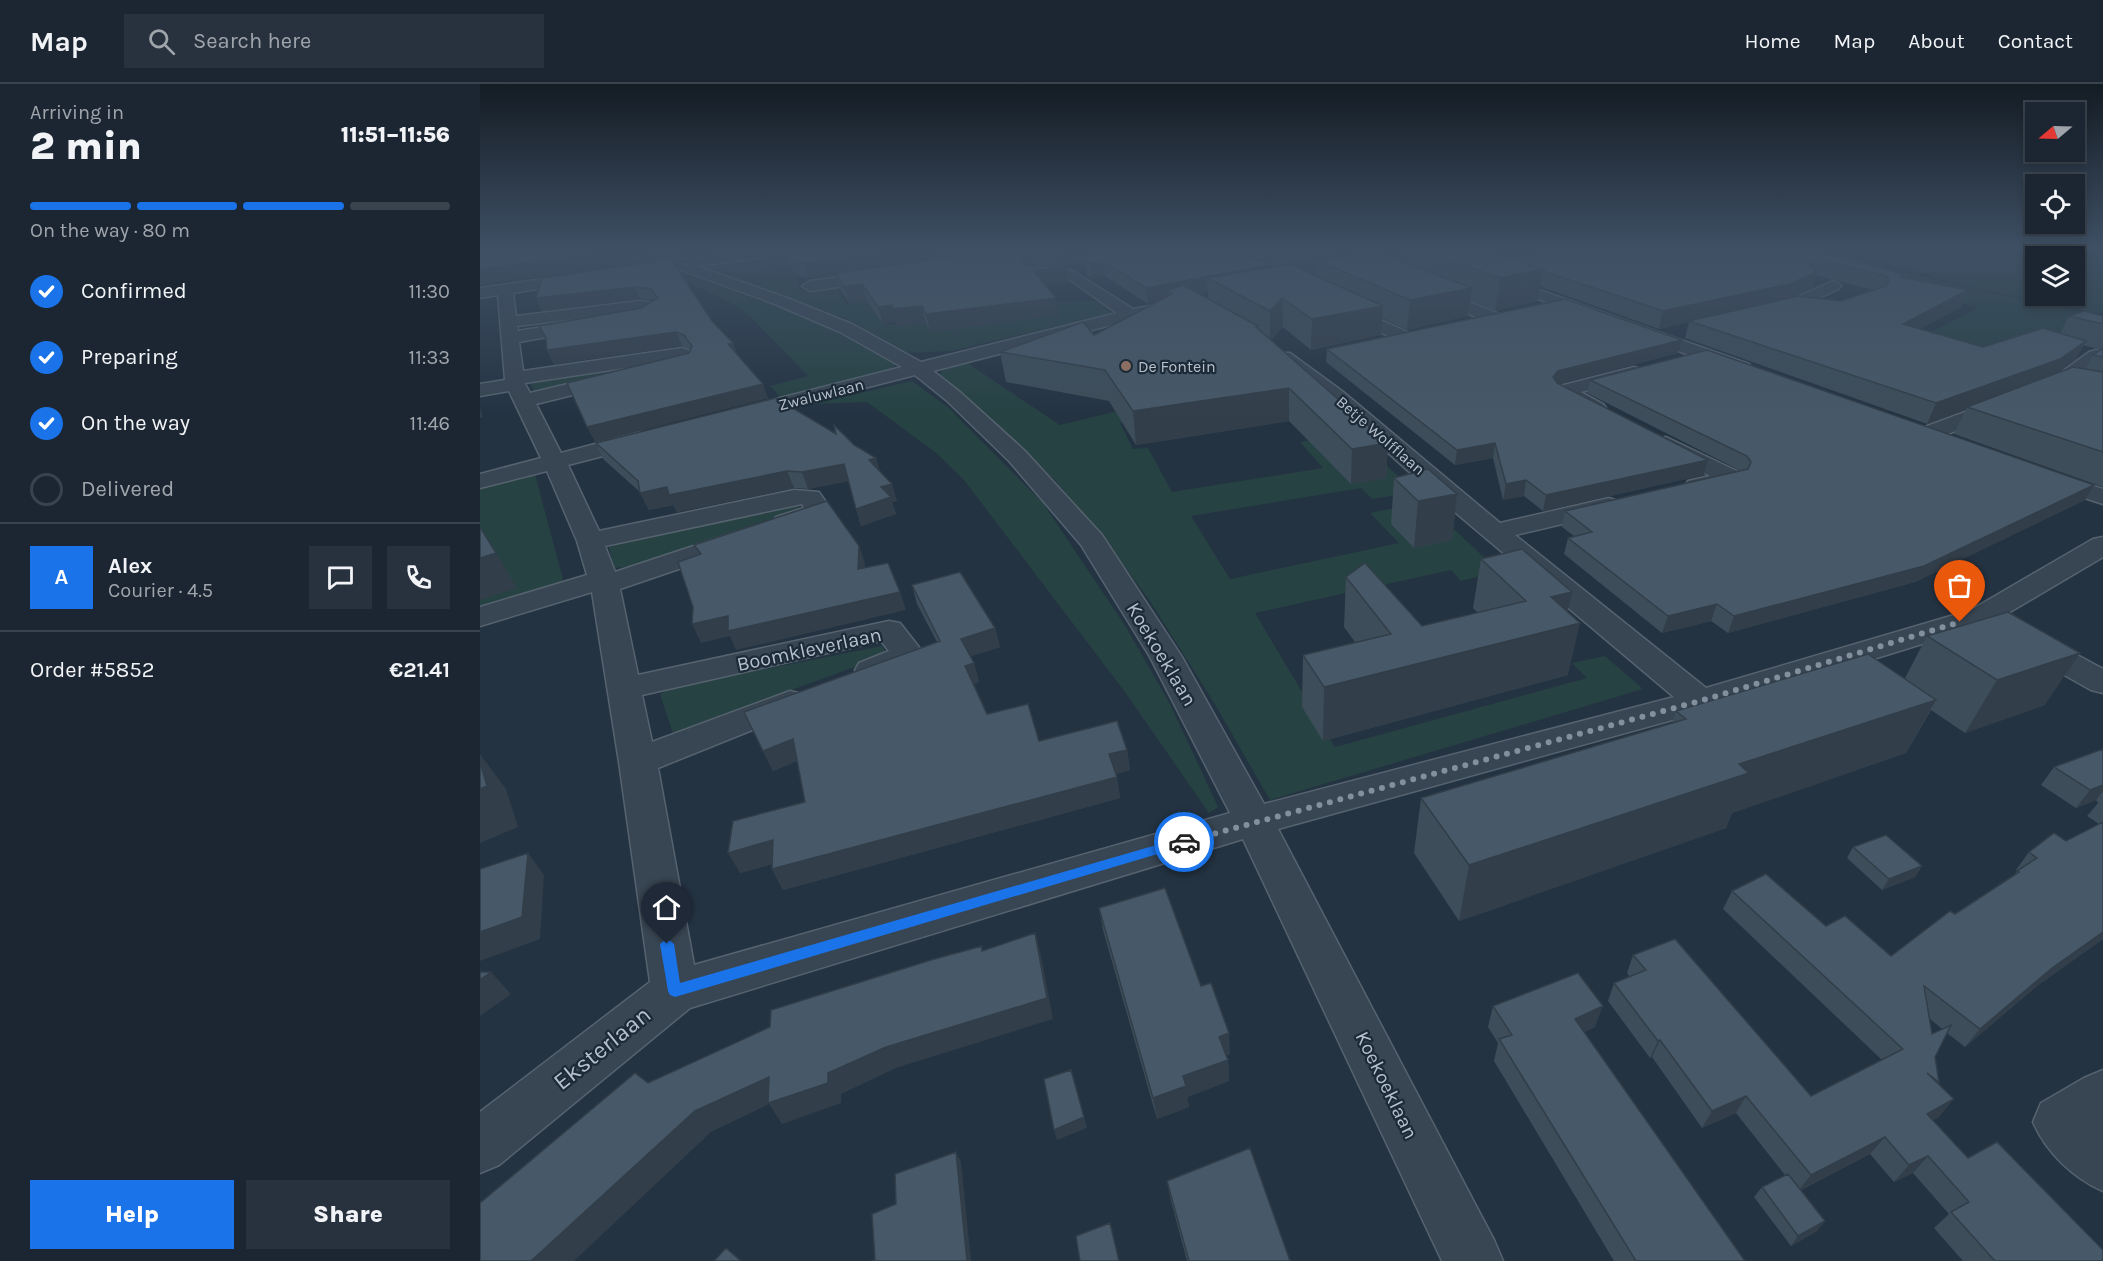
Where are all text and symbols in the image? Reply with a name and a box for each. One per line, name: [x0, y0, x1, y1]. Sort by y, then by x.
search box: [124, 14, 544, 68]
text: Map: [30, 25, 88, 58]
icon: search: [145, 25, 178, 58]
text: Search here: [193, 28, 311, 54]
text: Home: [1745, 29, 1801, 53]
text: Map: [1834, 29, 1875, 53]
text: About: [1908, 29, 1965, 53]
text: Contact: [1998, 29, 2073, 53]
text: Arriving in: [30, 101, 124, 124]
north arrow: [2025, 102, 2085, 162]
map controls: [2025, 102, 2085, 306]
text: 11:51–11:56: [341, 122, 450, 148]
text: 2 min: [30, 123, 142, 169]
button: locate: [2025, 174, 2085, 234]
text: On the way · 80 m: [30, 219, 190, 242]
button: layers: [2025, 246, 2085, 306]
icon: check: [30, 275, 63, 308]
text: Confirmed: [81, 278, 187, 304]
text: 11:30: [408, 280, 450, 303]
icon: check: [30, 341, 63, 374]
text: Preparing: [81, 344, 178, 370]
text: 11:33: [409, 346, 450, 369]
place label: De Fontein: [1138, 357, 1216, 376]
marker: De Fontein: [1119, 359, 1133, 373]
street label: Zwaluwlaan: [776, 375, 866, 414]
street label: Betje Wolfflaan: [1333, 392, 1429, 479]
icon: check: [30, 407, 63, 440]
text: On the way: [81, 410, 190, 436]
text: 11:46: [410, 412, 450, 435]
text: Delivered: [81, 476, 174, 502]
button: chat: [309, 546, 372, 609]
button: phone: [387, 546, 450, 609]
text: Alex: [108, 553, 152, 579]
pin: [1934, 560, 1985, 622]
text: A: [55, 564, 68, 590]
icon: bag: [1943, 569, 1976, 602]
text: Courier · 4.5: [108, 579, 213, 602]
street label: Koekoeklaan: [1122, 598, 1202, 710]
street label: Boomkleverlaan: [735, 623, 884, 676]
text: Order #5852: [30, 657, 155, 683]
text: €21.41: [389, 657, 450, 683]
courier: [1154, 812, 1214, 872]
icon: car: [1168, 826, 1201, 859]
pin: [641, 882, 692, 944]
icon: home: [650, 891, 683, 924]
street label: Eksterlaan: [548, 1000, 656, 1096]
street label: Koekoeklaan: [1351, 1028, 1422, 1143]
button: Help: [30, 1180, 234, 1249]
button: Share: [246, 1180, 450, 1249]

